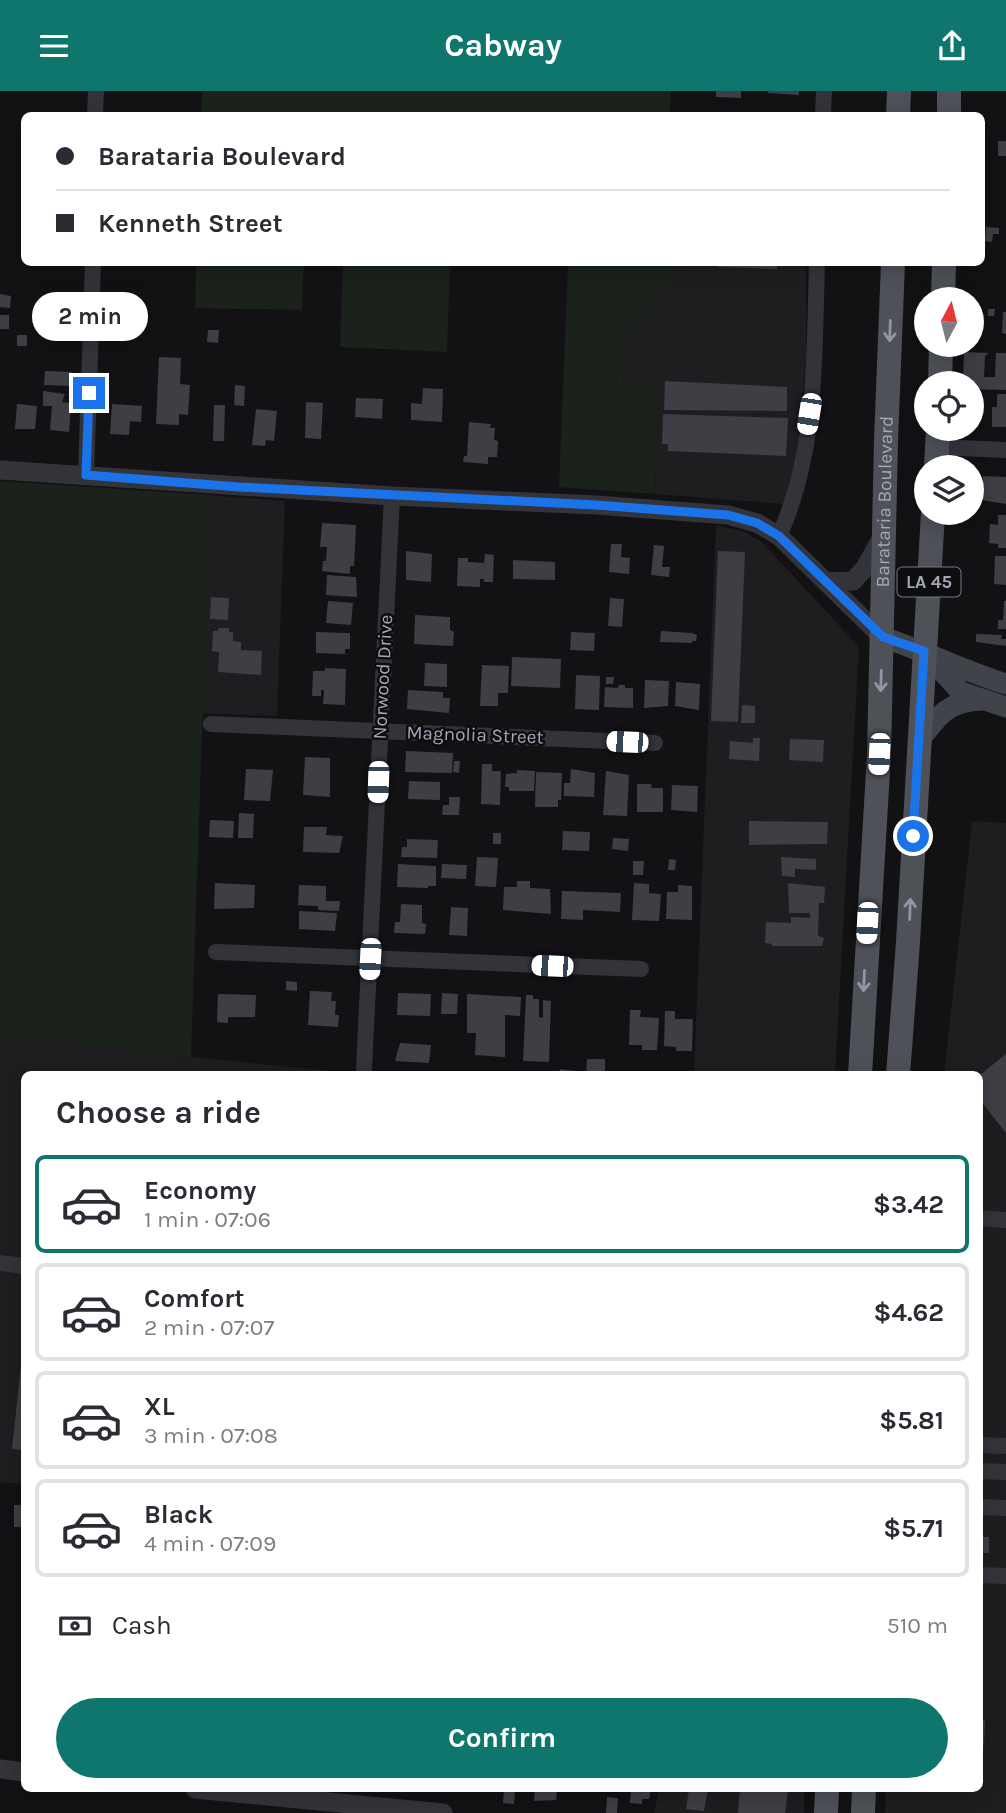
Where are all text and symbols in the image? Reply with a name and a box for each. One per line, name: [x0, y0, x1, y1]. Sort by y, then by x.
icon: menu: [35, 27, 73, 65]
text: Cabway: [444, 27, 562, 64]
icon: share: [933, 27, 971, 65]
text: Barataria Boulevard: [98, 141, 346, 172]
text: Kenneth Street: [98, 208, 283, 239]
north arrow: [914, 287, 984, 357]
map controls: [914, 287, 984, 525]
callout: 2 min: [31, 292, 147, 341]
text: 2 min: [58, 303, 122, 330]
one-way arrow: [884, 319, 897, 342]
button: locate: [914, 371, 984, 441]
route end: [73, 377, 105, 409]
car: [796, 392, 823, 436]
street label: Barataria Boulevard: [872, 415, 898, 588]
button: layers: [914, 455, 984, 525]
road number: LA 45: [898, 567, 960, 596]
street label: Norwood Drive: [369, 614, 397, 740]
one-way arrow: [875, 669, 888, 692]
street label: Magnolia Street: [406, 722, 544, 748]
car: [606, 731, 649, 753]
car: [868, 732, 891, 776]
car: [367, 761, 390, 803]
route start: [897, 820, 929, 852]
one-way arrow: [903, 897, 916, 920]
car: [856, 901, 879, 945]
car: [359, 937, 382, 981]
car: [531, 955, 574, 977]
one-way arrow: [858, 969, 871, 992]
text: Choose a ride: [56, 1094, 261, 1131]
icon: car: [60, 1173, 123, 1236]
text: Economy: [144, 1175, 256, 1206]
text: $3.42: [873, 1189, 944, 1220]
text: 1 min · 07:06: [144, 1206, 271, 1233]
icon: car: [60, 1281, 123, 1344]
text: Comfort: [144, 1283, 245, 1314]
text: $4.62: [874, 1297, 944, 1328]
text: 2 min · 07:07: [144, 1314, 274, 1341]
icon: car: [60, 1389, 123, 1452]
text: XL: [144, 1391, 175, 1422]
text: $5.81: [879, 1405, 944, 1436]
text: 3 min · 07:08: [144, 1422, 278, 1449]
icon: car: [60, 1497, 123, 1560]
text: Black: [144, 1499, 213, 1530]
text: $5.71: [883, 1513, 944, 1544]
text: 4 min · 07:09: [144, 1530, 276, 1557]
icon: cash: [56, 1607, 94, 1645]
text: Cash: [112, 1610, 172, 1641]
text: 510 m: [887, 1612, 948, 1639]
button: Confirm: [56, 1698, 948, 1778]

